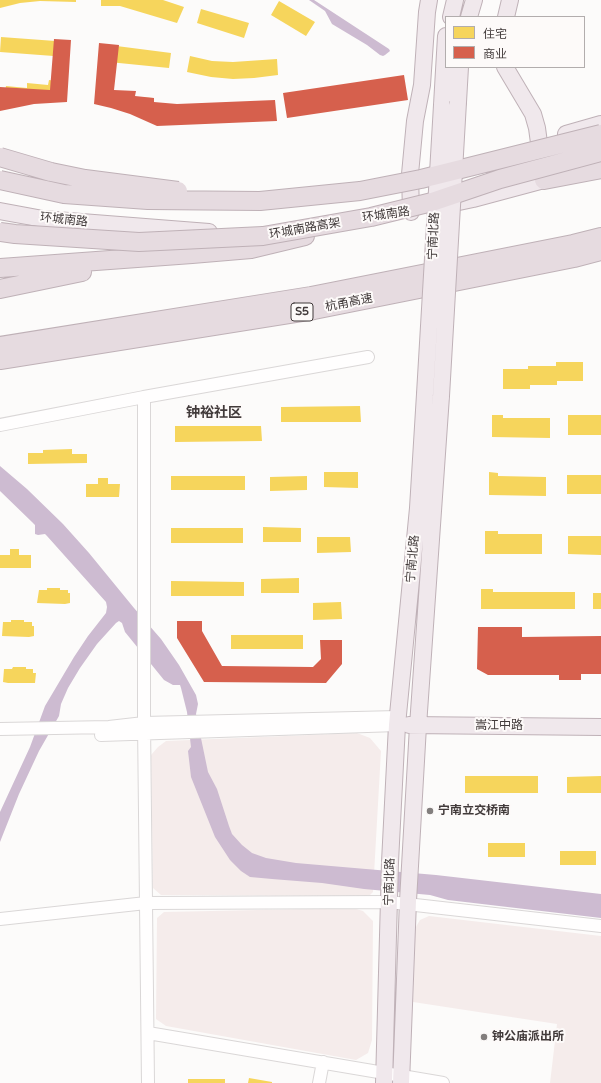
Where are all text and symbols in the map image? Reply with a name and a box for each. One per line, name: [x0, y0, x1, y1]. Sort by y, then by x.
legend: [445, 16, 585, 68]
text: 住宅: [483, 27, 507, 41]
text: 商业: [483, 47, 507, 61]
street label: 环城南路: [361, 205, 411, 225]
street label: 环城南路: [39, 210, 89, 230]
street label: 宁南北路: [426, 212, 442, 260]
street label: 环城南路高架: [268, 216, 342, 242]
street label: 杭甬高速: [324, 291, 374, 315]
road number: S5: [291, 303, 313, 321]
district label: 钟裕社区: [186, 405, 242, 421]
street label: 宁南北路: [404, 534, 422, 584]
street label: 嵩江中路: [475, 719, 523, 733]
place label: 宁南立交桥南: [438, 804, 510, 818]
marker: 宁南立交桥南: [425, 806, 435, 816]
street label: 宁南北路: [382, 858, 398, 906]
place label: 钟公庙派出所: [492, 1030, 564, 1044]
marker: 钟公庙派出所: [479, 1032, 489, 1042]

